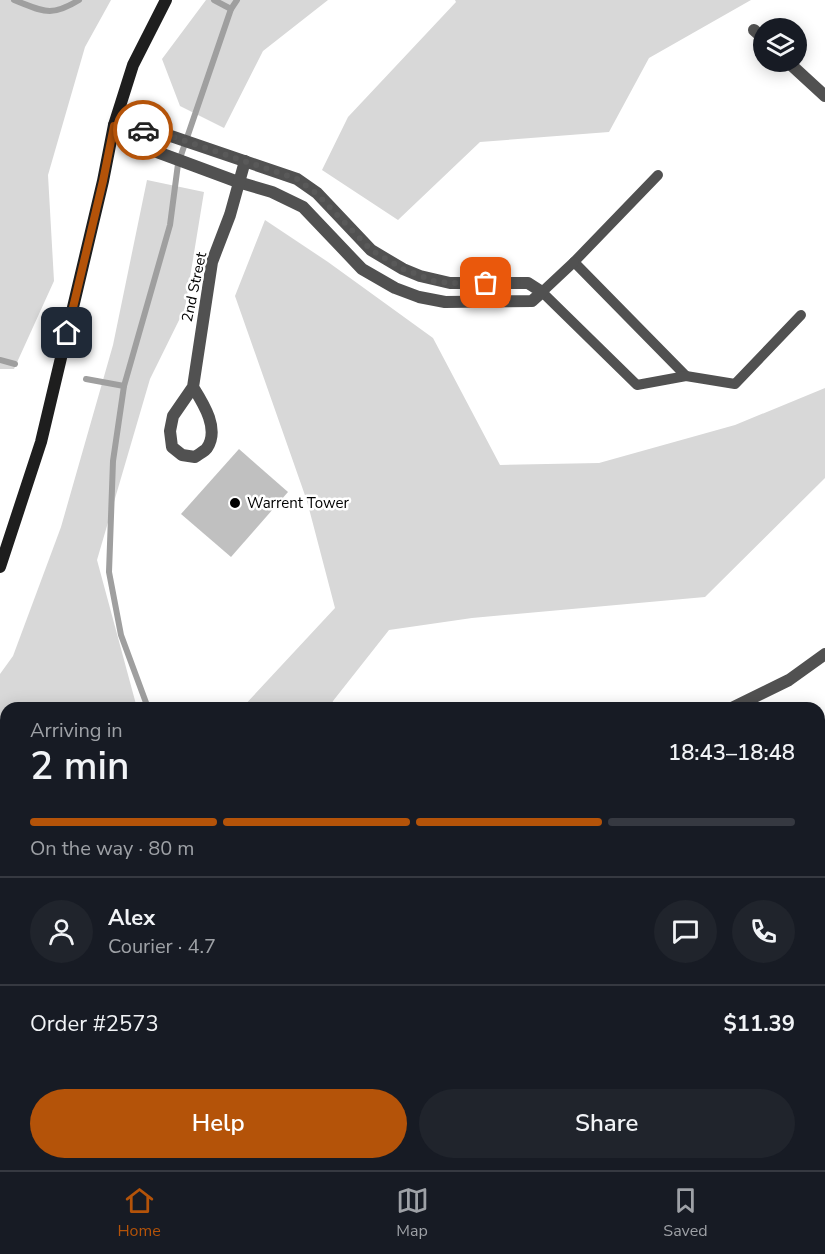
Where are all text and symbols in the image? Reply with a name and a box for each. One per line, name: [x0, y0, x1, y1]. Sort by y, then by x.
map controls: [753, 18, 807, 72]
button: layers: [753, 18, 807, 72]
courier: [113, 100, 173, 160]
icon: car: [127, 114, 160, 147]
street label: 2nd Street: [177, 249, 211, 324]
pin: [460, 257, 511, 308]
icon: bag: [469, 266, 502, 299]
pin: [41, 307, 92, 358]
icon: home: [50, 316, 83, 349]
place label: Warrent Tower: [247, 493, 349, 513]
marker: Warrent Tower: [228, 496, 242, 510]
text: Arriving in: [30, 717, 123, 744]
text: 18:43–18:48: [668, 738, 795, 768]
text: 2 min: [30, 740, 129, 793]
text: On the way · 80 m: [30, 835, 194, 862]
button: person: [30, 900, 93, 963]
button: chat: [654, 900, 717, 963]
button: phone: [732, 900, 795, 963]
text: Alex: [108, 903, 155, 933]
text: Courier · 4.7: [108, 933, 216, 960]
text: Order #2573: [30, 1009, 159, 1039]
text: $11.39: [724, 1009, 795, 1039]
button: Help: [30, 1089, 407, 1158]
button: Share: [419, 1089, 795, 1158]
tab: Home: [117, 1184, 161, 1242]
tab: Map: [396, 1184, 429, 1242]
tab: Saved: [663, 1184, 708, 1242]

